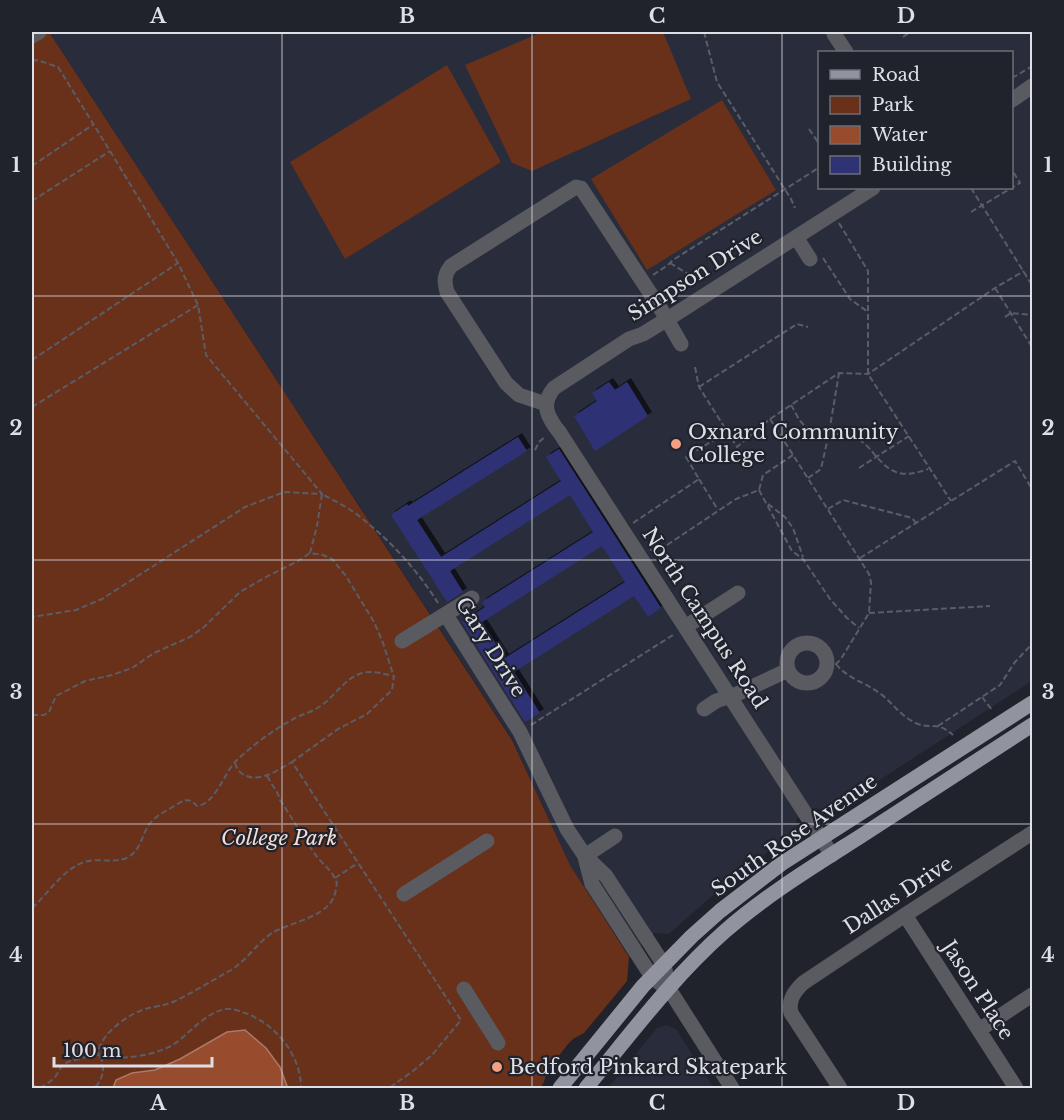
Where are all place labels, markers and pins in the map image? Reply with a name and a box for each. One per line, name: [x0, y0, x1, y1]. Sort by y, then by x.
place label: Oxnard Community College: [688, 420, 899, 467]
marker: Oxnard Community College: [669, 437, 683, 451]
place label: Bedford Pinkard Skatepark: [509, 1055, 788, 1079]
marker: Bedford Pinkard Skatepark: [490, 1060, 504, 1074]

